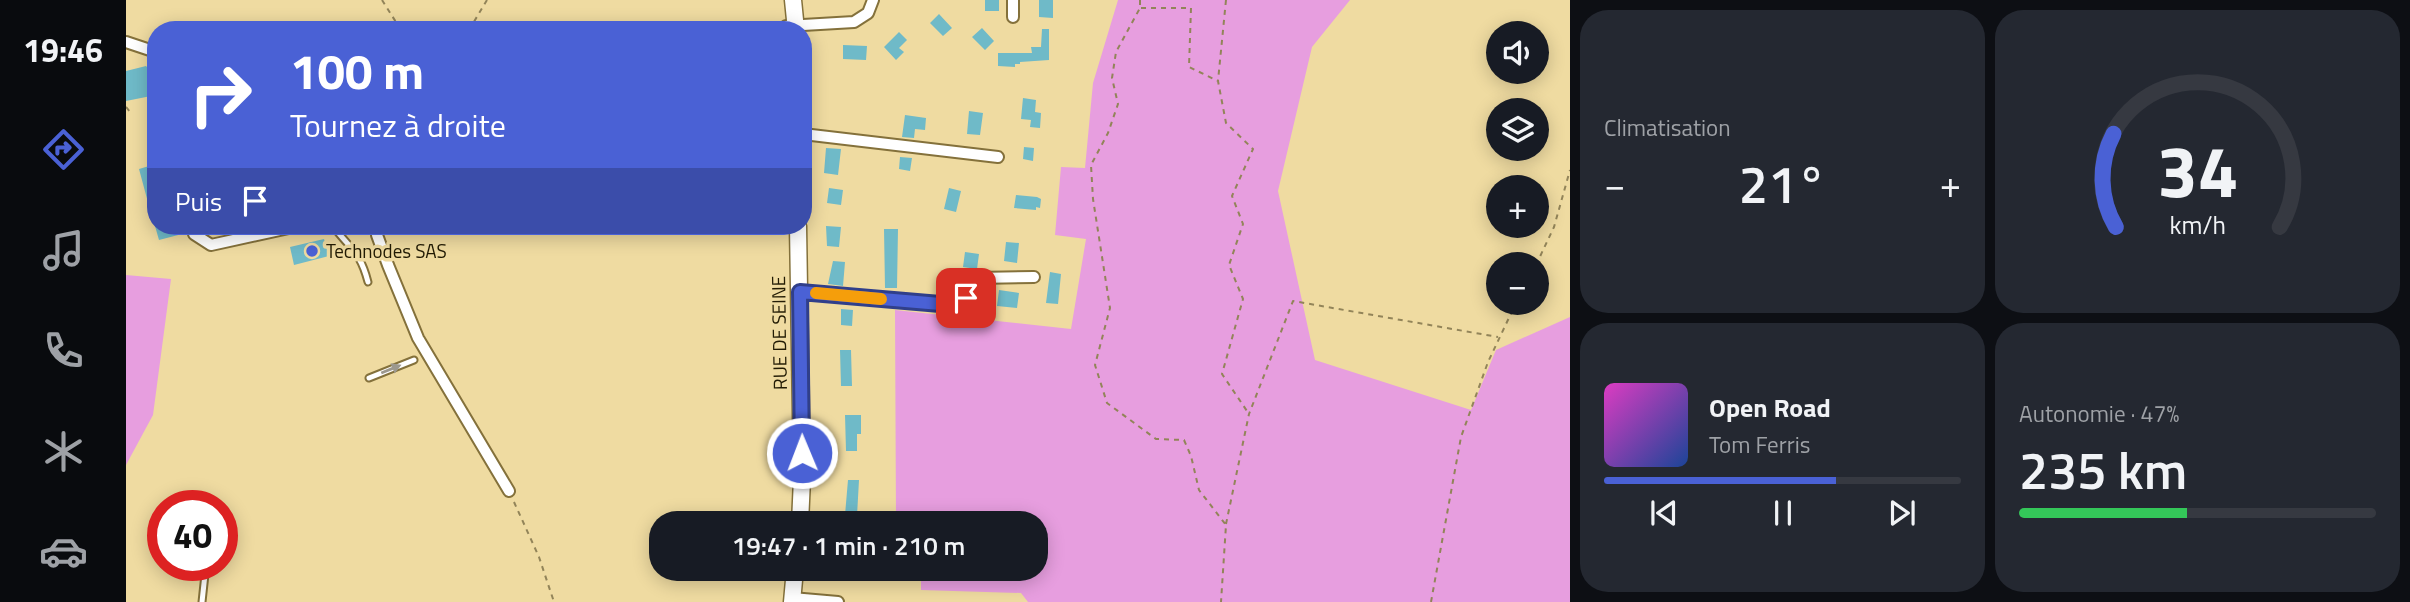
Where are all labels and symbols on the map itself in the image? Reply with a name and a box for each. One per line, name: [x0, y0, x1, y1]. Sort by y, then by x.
place label: Technodes SAS: [326, 236, 447, 265]
marker: Technodes SAS: [304, 243, 320, 259]
pin: [936, 268, 996, 328]
street label: RUE DE SEINE: [763, 276, 794, 390]
one-way arrow: [381, 364, 402, 375]
position arrow: [765, 416, 839, 490]
speed limit sign: 40: [147, 490, 238, 581]

